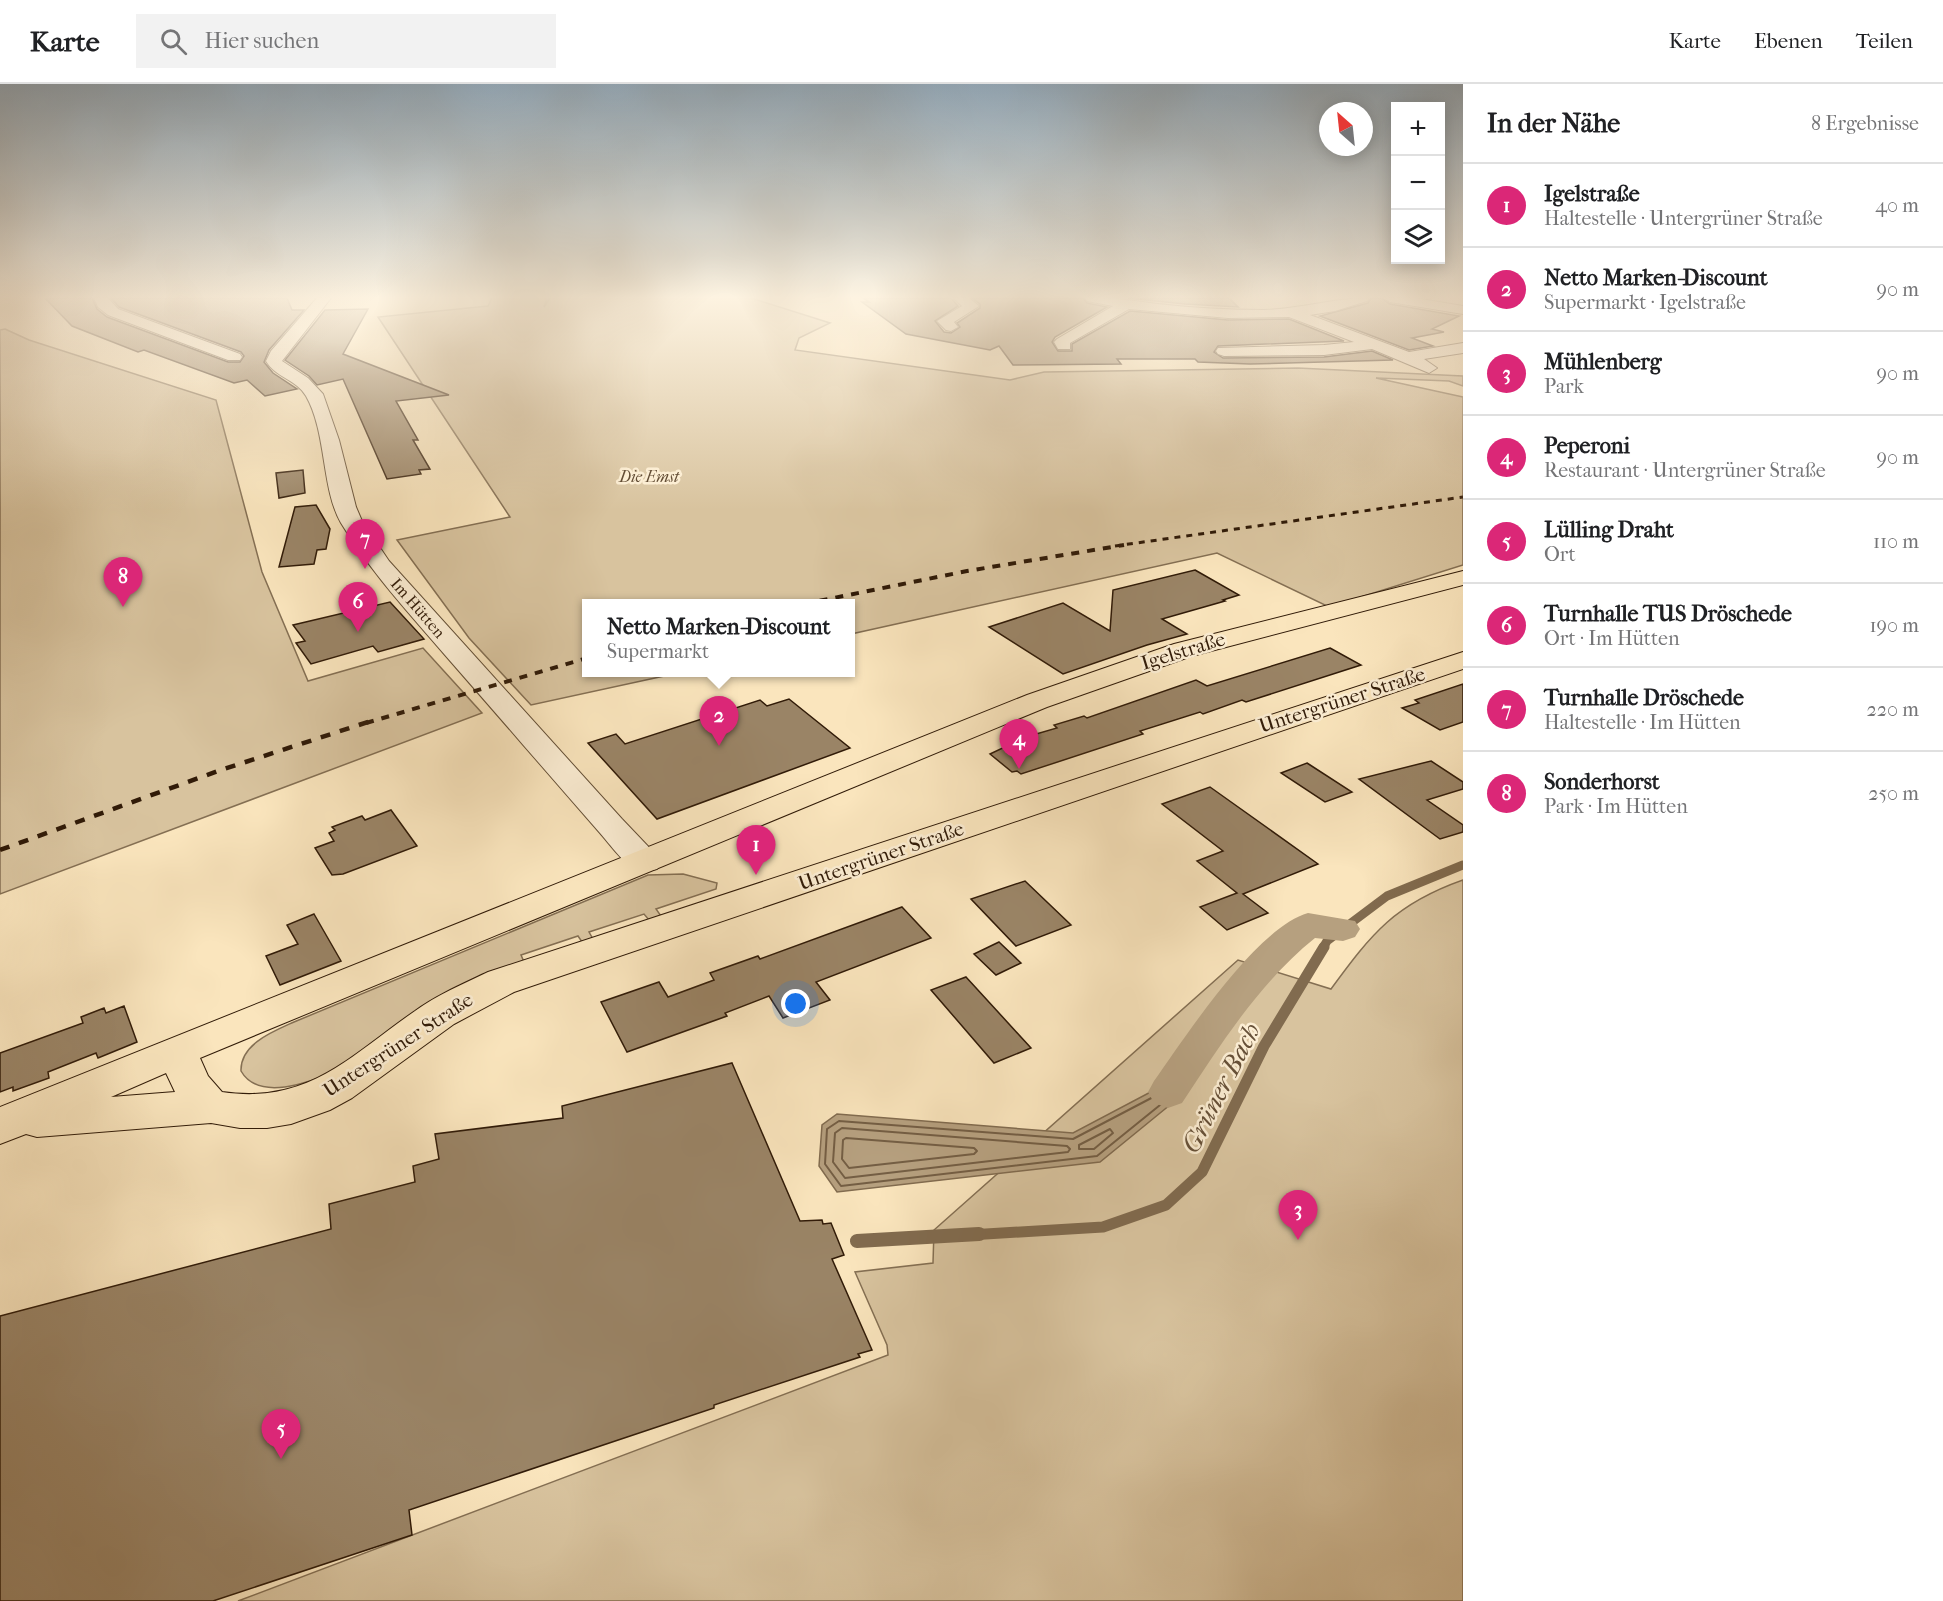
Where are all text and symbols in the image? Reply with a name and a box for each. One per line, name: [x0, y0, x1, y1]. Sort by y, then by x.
search box: [136, 14, 556, 68]
text: Karte: [30, 25, 100, 58]
icon: search: [157, 25, 190, 58]
text: Hier suchen: [205, 28, 319, 54]
text: Karte: [1669, 29, 1721, 53]
text: Ebenen: [1754, 29, 1823, 53]
text: Teilen: [1856, 29, 1913, 53]
north arrow: [1319, 102, 1373, 156]
map controls: [1391, 102, 1445, 264]
button: +: [1391, 102, 1445, 156]
text: In der Nähe: [1487, 108, 1620, 139]
text: 8 Ergebnisse: [1811, 112, 1919, 135]
button: −: [1391, 156, 1445, 210]
text: Igelstraße: [1544, 181, 1640, 207]
text: 1: [1503, 194, 1510, 217]
text: 40 m: [1875, 194, 1919, 217]
text: Haltestelle · Untergrüner Straße: [1544, 207, 1823, 230]
button: layers: [1391, 210, 1445, 264]
text: Netto Marken-Discount: [1544, 265, 1768, 291]
text: 2: [1501, 278, 1512, 301]
text: 90 m: [1877, 278, 1919, 301]
text: Supermarkt · Igelstraße: [1544, 291, 1746, 314]
text: Mühlenberg: [1544, 349, 1662, 375]
text: 3: [1502, 362, 1511, 385]
text: 90 m: [1877, 362, 1919, 385]
text: Park: [1544, 375, 1584, 398]
text: Peperoni: [1544, 433, 1630, 459]
text: 4: [1501, 446, 1512, 469]
text: 90 m: [1877, 446, 1919, 469]
text: Restaurant · Untergrüner Straße: [1544, 459, 1826, 482]
park label: Die Emst: [618, 467, 680, 486]
text: Lülling Draht: [1544, 517, 1674, 543]
pin: 7: [346, 520, 385, 569]
text: 5: [1502, 530, 1511, 553]
text: 110 m: [1873, 530, 1919, 553]
text: Ort: [1544, 543, 1576, 566]
pin: 8: [104, 558, 142, 607]
street label: Im Hütten: [387, 574, 450, 642]
pin: 6: [338, 582, 378, 632]
popup: [582, 599, 855, 677]
text: Turnhalle TUS Dröschede: [1544, 601, 1792, 627]
text: Netto Marken-Discount: [607, 614, 830, 640]
text: 6: [1501, 614, 1512, 637]
text: 190 m: [1869, 614, 1919, 637]
street label: Igelstraße: [1138, 627, 1228, 675]
text: Ort · Im Hütten: [1544, 627, 1680, 650]
text: Supermarkt: [607, 640, 709, 663]
street label: Untergrüner Straße: [1256, 662, 1428, 738]
text: Turnhalle Dröschede: [1544, 685, 1744, 711]
pin: 2: [700, 696, 738, 746]
text: 7: [1502, 698, 1511, 721]
text: 220 m: [1866, 698, 1919, 721]
text: Haltestelle · Im Hütten: [1544, 711, 1741, 734]
pin: 4: [1000, 720, 1038, 769]
text: Sonderhorst: [1544, 769, 1660, 795]
text: 8: [1501, 782, 1512, 805]
text: 250 m: [1868, 782, 1919, 805]
text: Park · Im Hütten: [1544, 795, 1688, 818]
street label: Untergrüner Straße: [795, 817, 967, 895]
pin: 1: [736, 826, 776, 875]
street label: Untergrüner Straße: [319, 988, 477, 1102]
your location: [781, 989, 810, 1018]
water label: Grüner Bach: [1175, 1018, 1267, 1158]
pin: 3: [1278, 1190, 1318, 1240]
pin: 5: [262, 1410, 300, 1459]

